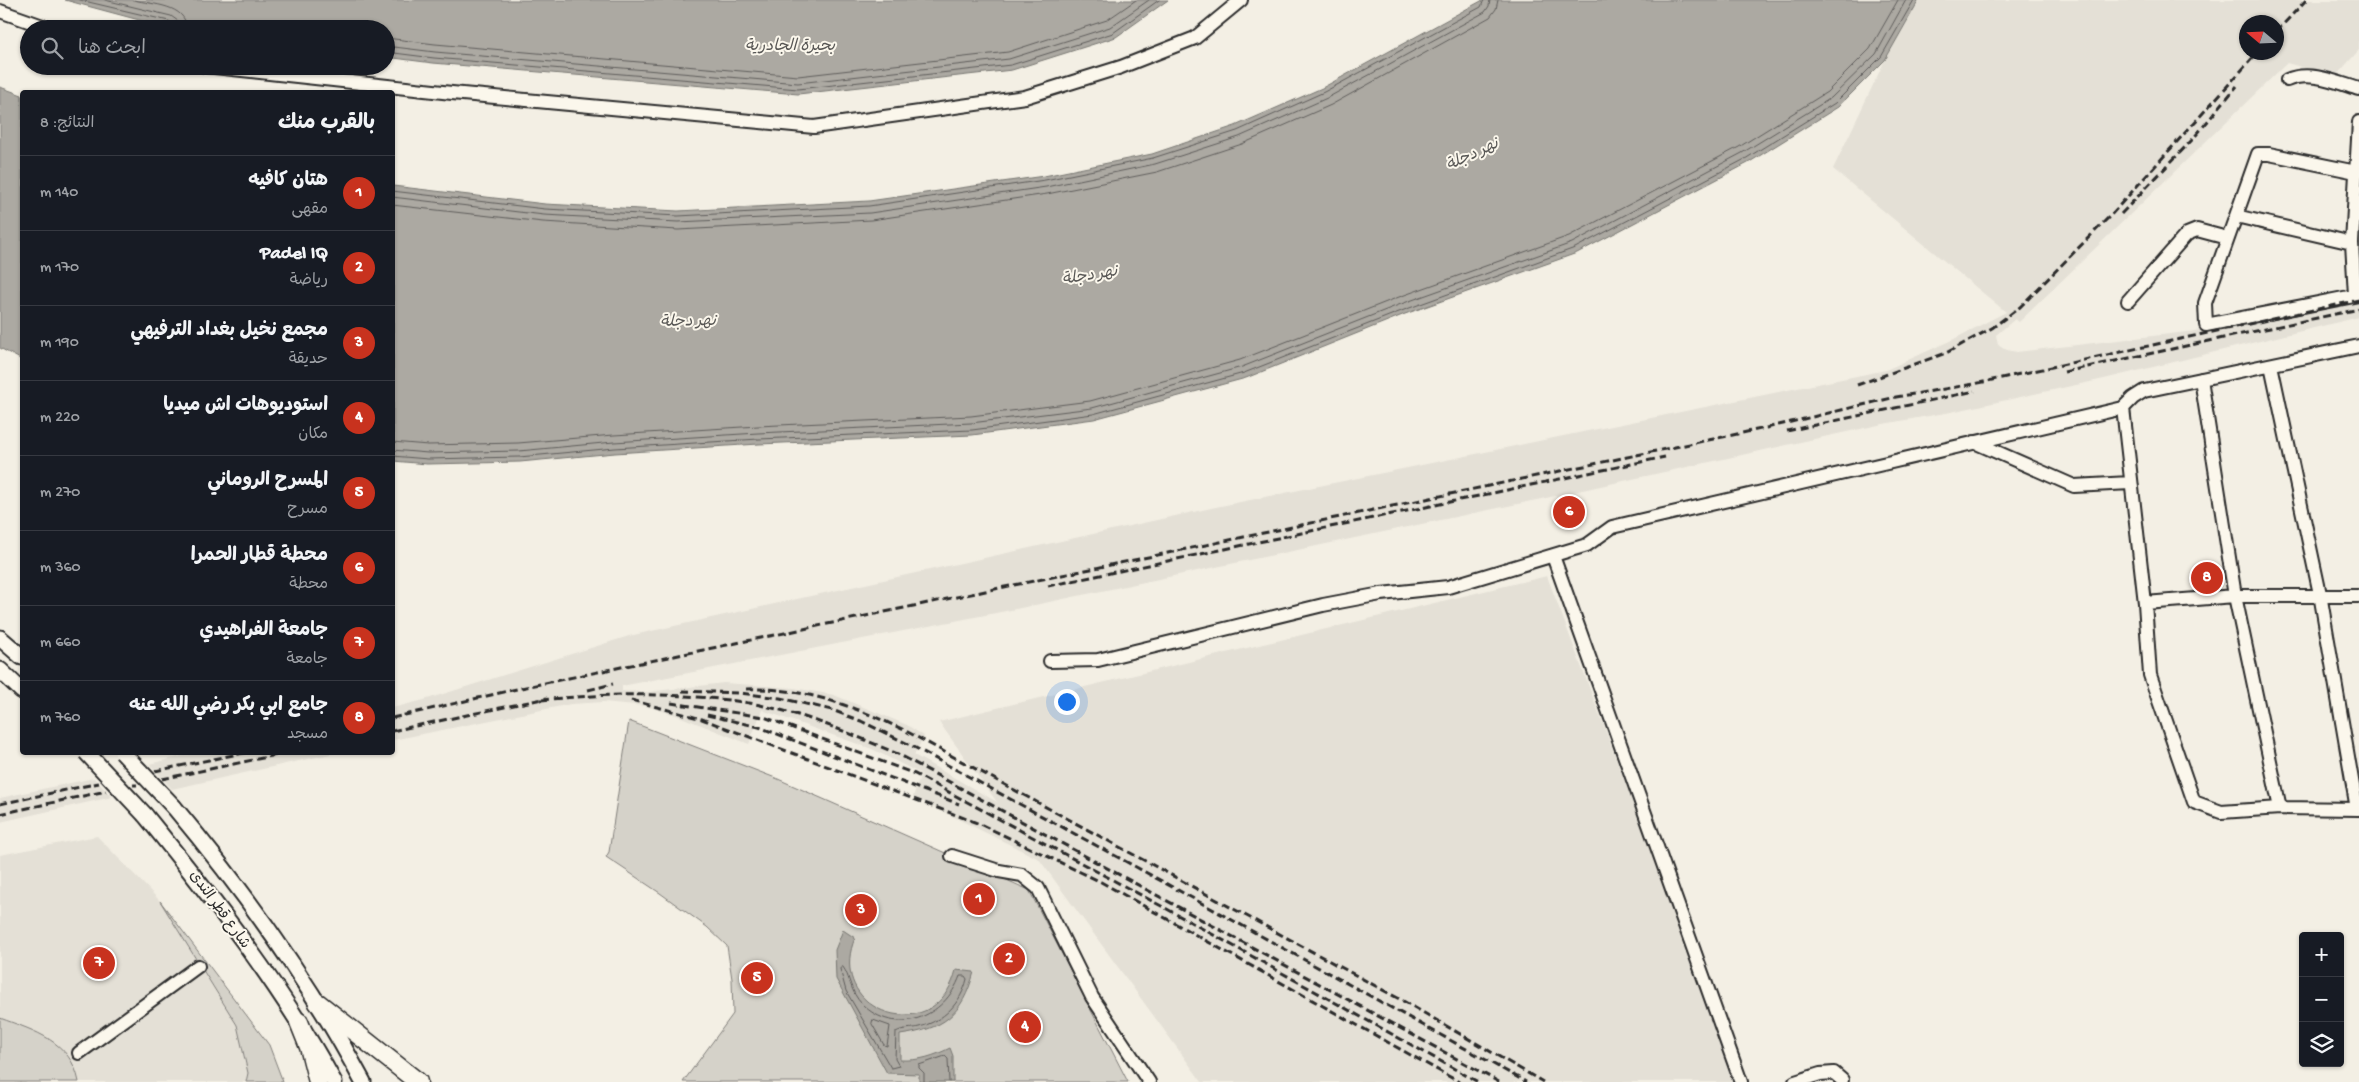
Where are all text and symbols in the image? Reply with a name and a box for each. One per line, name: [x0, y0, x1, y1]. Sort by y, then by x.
north arrow: [2239, 15, 2284, 60]
search box: [20, 20, 395, 75]
icon: search: [38, 34, 66, 62]
water label: بحيرة الجادرية: [745, 37, 835, 57]
text: ابحث هنا: [78, 38, 146, 61]
text: بالقرب منك: [278, 112, 375, 137]
text: النتائج: 8: [40, 115, 95, 134]
water label: نهر دجلة: [1443, 134, 1504, 176]
text: هتان كافيه: [248, 170, 328, 193]
text: 140 m: [40, 184, 78, 203]
text: 1: [356, 184, 362, 203]
text: مقهى: [291, 201, 328, 220]
text: Padel IQ: [260, 243, 328, 266]
text: 170 m: [40, 259, 79, 278]
text: 2: [355, 259, 363, 278]
water label: نهر دجلة: [1061, 262, 1121, 291]
text: رياضة: [290, 272, 328, 291]
water label: نهر دجلة: [660, 312, 718, 333]
text: مجمع نخيل بغداد الترفيهي: [131, 320, 328, 343]
text: 190 m: [40, 334, 79, 353]
text: 3: [355, 334, 363, 353]
text: حديقة: [289, 351, 328, 370]
text: استوديوهات اش ميديا: [163, 395, 328, 418]
text: 220 m: [40, 409, 80, 428]
text: 4: [355, 409, 363, 428]
text: مكان: [298, 426, 328, 445]
text: المسرح الروماني: [207, 470, 328, 493]
text: 270 m: [40, 484, 80, 503]
text: 5: [355, 484, 363, 503]
pin: 6: [1553, 493, 1585, 531]
text: مسرح: [287, 501, 328, 520]
text: محطة قطار الحمرا: [191, 545, 328, 568]
text: 360 m: [40, 559, 81, 578]
text: 6: [355, 559, 363, 578]
pin: 8: [2191, 559, 2223, 597]
text: محطة: [289, 576, 328, 595]
text: جامعة الفراهيدي: [200, 620, 328, 643]
text: 660 m: [40, 634, 80, 653]
text: 7: [355, 634, 363, 653]
text: جامعة: [286, 651, 328, 670]
your location: [1054, 689, 1080, 715]
text: جامع ابي بكر رضي الله عنه: [129, 695, 328, 718]
text: 760 m: [40, 709, 81, 728]
text: 8: [355, 709, 363, 728]
text: مسجد: [287, 726, 328, 745]
street label: شارع قطر الندى: [185, 867, 253, 953]
pin: 1: [963, 880, 995, 918]
pin: 3: [845, 891, 877, 929]
map controls: [2299, 932, 2344, 1067]
button: +: [2299, 932, 2344, 977]
pin: 2: [993, 940, 1025, 978]
pin: 7: [83, 944, 115, 982]
pin: 5: [741, 959, 773, 997]
button: −: [2299, 977, 2344, 1022]
pin: 4: [1009, 1008, 1041, 1046]
button: layers: [2299, 1022, 2344, 1067]

